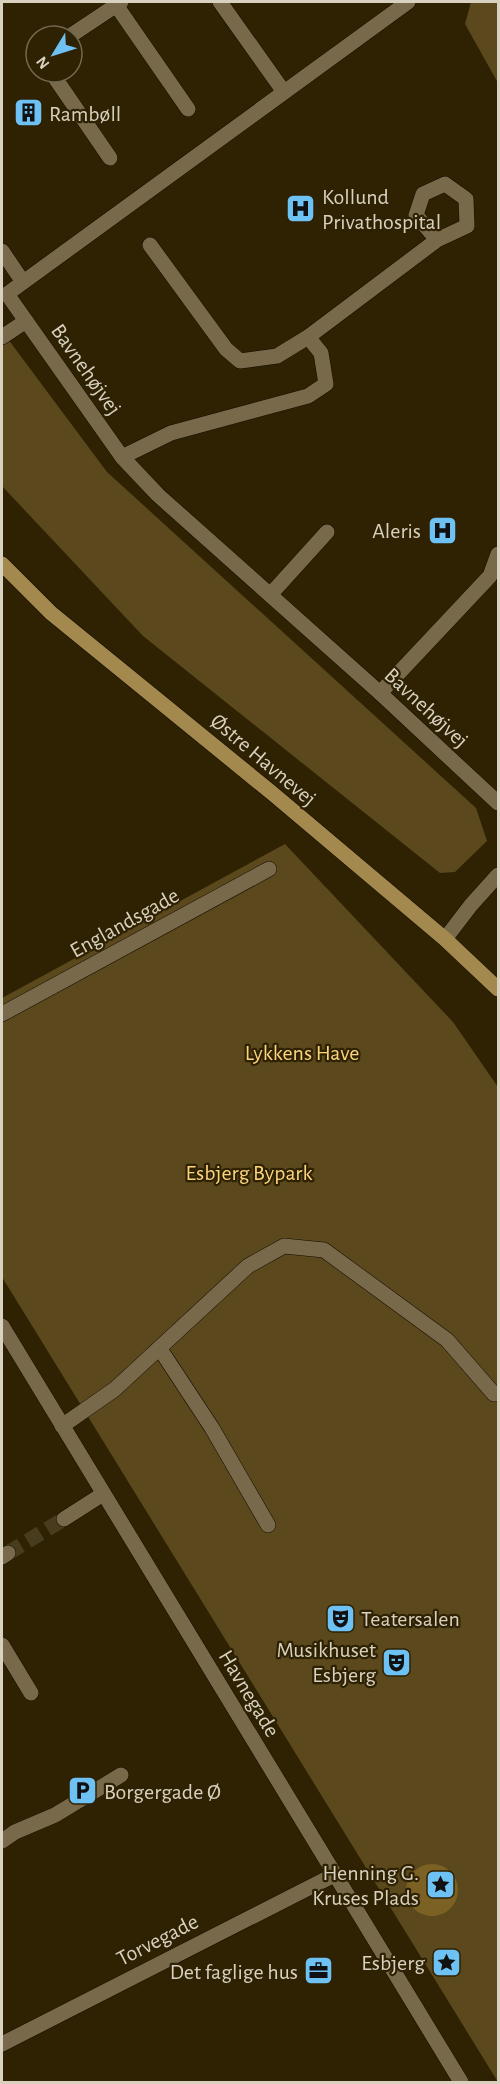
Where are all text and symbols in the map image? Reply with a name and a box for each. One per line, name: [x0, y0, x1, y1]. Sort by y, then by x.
north arrow: [24, 24, 84, 84]
text: N: [33, 53, 53, 72]
building icon: Rambøll: [12, 97, 44, 129]
place label: Rambøll: [49, 103, 121, 125]
place label: Kollund Privathospital: [322, 186, 441, 233]
hospital icon: Kollund Privathospital: [285, 193, 317, 225]
street label: Bavnehøjvej: [47, 320, 125, 419]
hospital icon: Aleris: [426, 514, 458, 546]
place label: Aleris: [372, 520, 421, 542]
street label: Bavnehøjvej: [380, 664, 472, 752]
street label: Østre Havnevej: [206, 709, 320, 810]
street label: Englandsgade: [66, 884, 183, 962]
park label: Lykkens Have: [245, 1042, 359, 1064]
park label: Esbjerg Bypark: [186, 1162, 313, 1184]
theatre icon: Teatersalen: [324, 1602, 356, 1634]
place label: Teatersalen: [361, 1608, 460, 1630]
place label: Musikhuset Esbjerg: [276, 1639, 376, 1686]
street label: Havnegade: [215, 1646, 284, 1741]
theatre icon: Musikhuset Esbjerg: [381, 1646, 413, 1678]
parking icon: Borgergade Ø: [67, 1775, 99, 1807]
place label: Borgergade Ø: [104, 1781, 221, 1803]
place label: Henning G. Kruses Plads: [312, 1862, 419, 1909]
place icon: Henning G. Kruses Plads: [424, 1869, 456, 1901]
street label: Torvegade: [113, 1910, 202, 1970]
place icon: Esbjerg: [430, 1946, 462, 1978]
place label: Esbjerg: [361, 1952, 425, 1974]
office icon: Det faglige hus: [303, 1955, 335, 1987]
place label: Det faglige hus: [170, 1961, 298, 1983]

